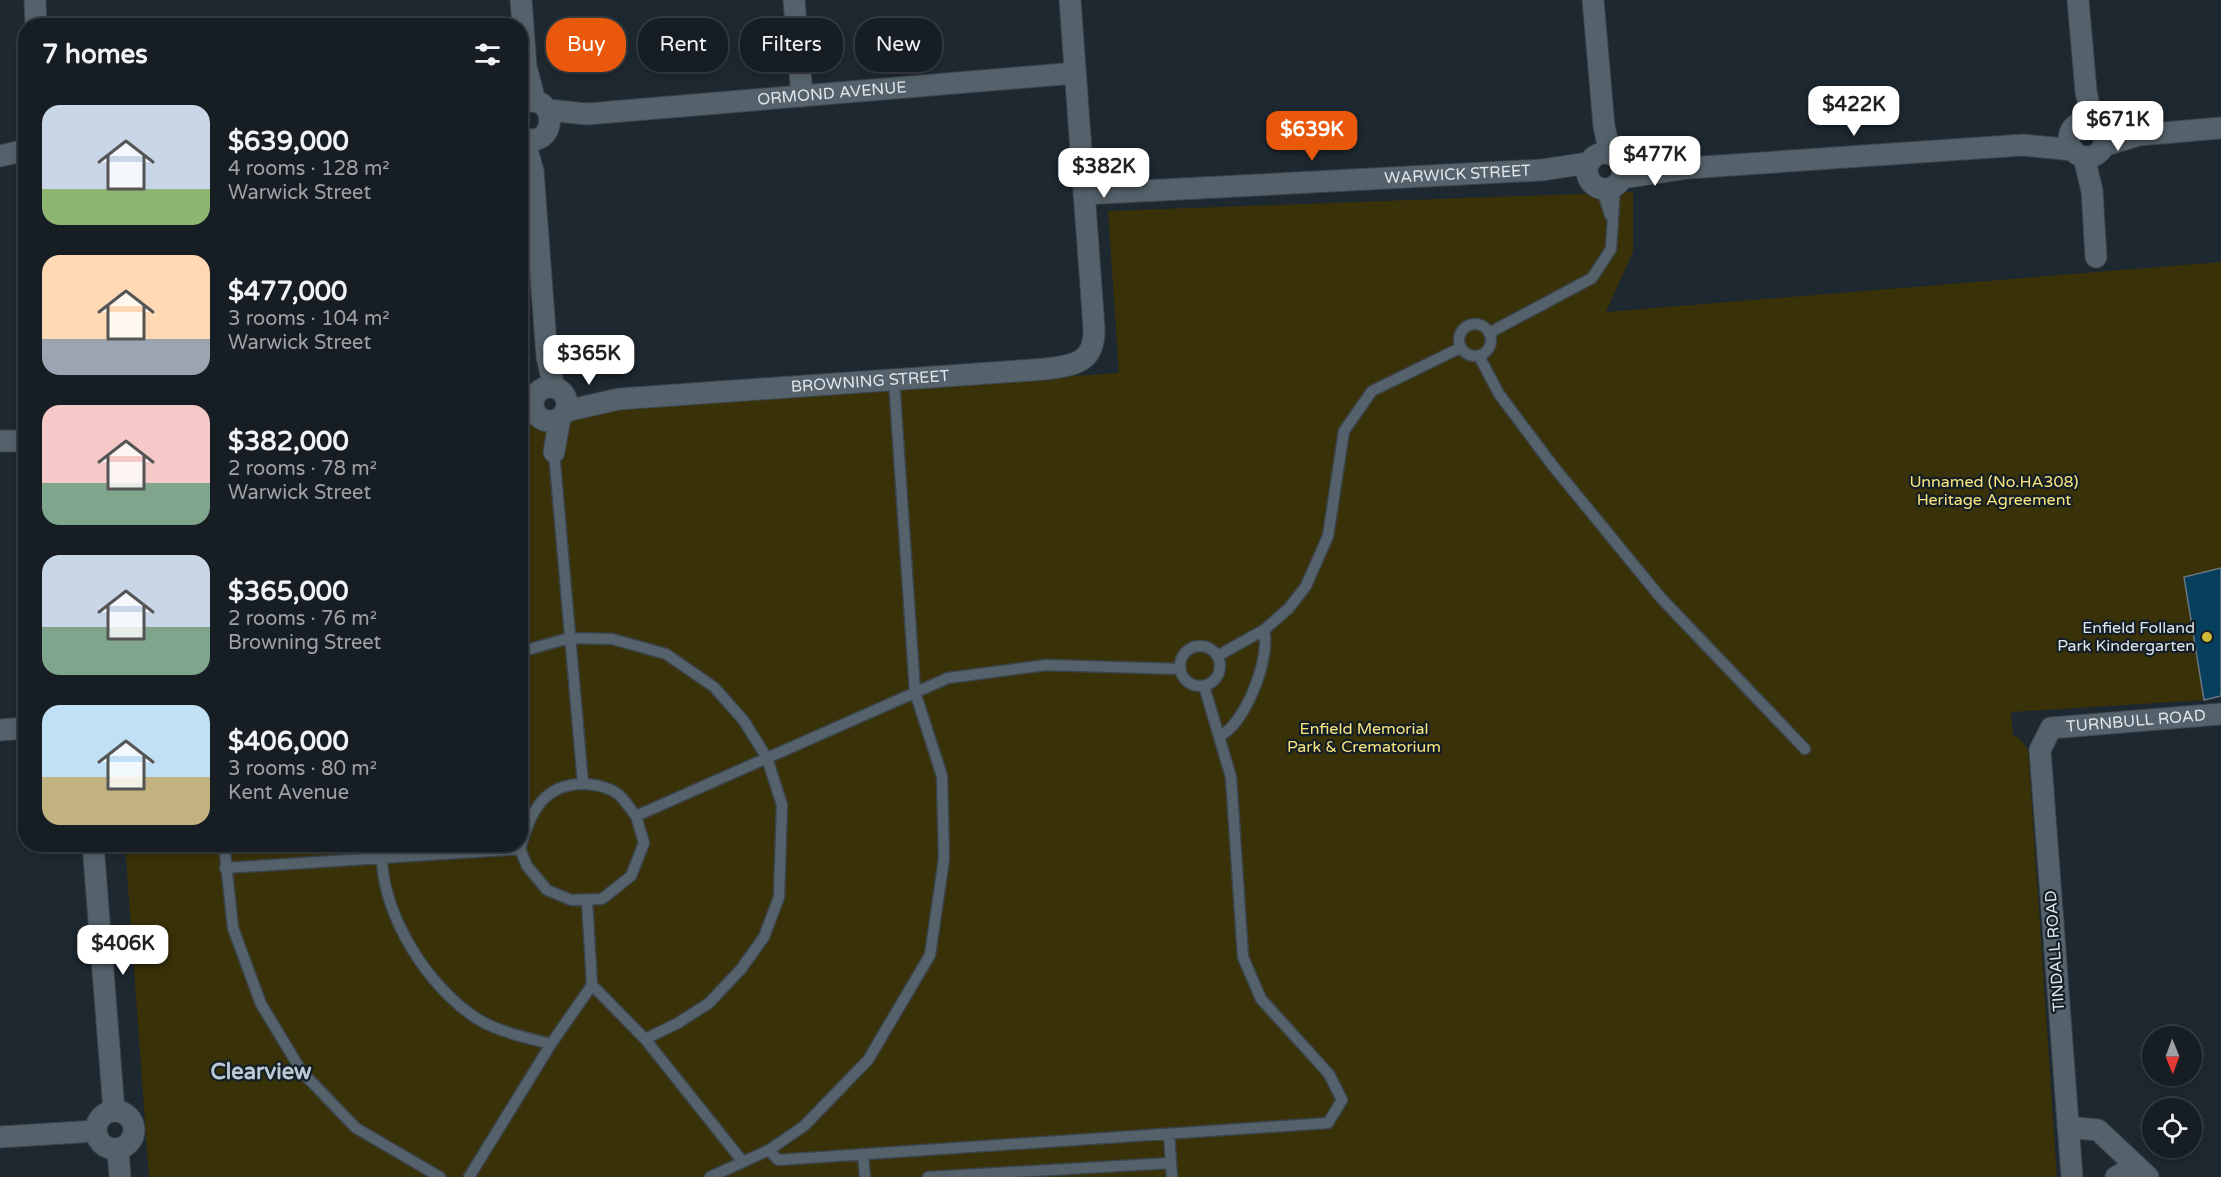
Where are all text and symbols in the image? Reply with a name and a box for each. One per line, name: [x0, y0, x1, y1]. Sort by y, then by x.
chip: Buy: [546, 18, 626, 72]
chip: Rent: [638, 18, 728, 72]
chip: Filters: [740, 18, 843, 72]
chip: New: [855, 18, 942, 72]
icon: filters: [471, 38, 504, 71]
text: 7 homes: [42, 39, 148, 70]
street label: ORMOND AVENUE: [756, 77, 907, 110]
pin: $422K: [1812, 86, 1896, 137]
text: $422K: [1822, 93, 1886, 117]
pin: $671K: [2076, 101, 2160, 152]
text: $671K: [2086, 108, 2150, 132]
pin: $639K: [1270, 111, 1354, 162]
text: $639K: [1280, 118, 1344, 142]
text: $639,000: [228, 126, 349, 157]
icon: home: [90, 129, 162, 201]
pin: $477K: [1613, 136, 1697, 187]
text: $477K: [1623, 143, 1687, 167]
pin: $382K: [1062, 148, 1146, 199]
text: $382K: [1072, 155, 1136, 179]
text: 4 rooms · 128 m²: [228, 157, 390, 181]
street label: WARWICK STREET: [1384, 161, 1532, 188]
text: Warwick Street: [228, 181, 371, 205]
text: $477,000: [228, 276, 347, 307]
icon: home: [90, 279, 162, 351]
text: 3 rooms · 104 m²: [228, 307, 390, 331]
text: Warwick Street: [228, 331, 371, 355]
pin: $365K: [547, 335, 631, 386]
text: $365K: [557, 342, 621, 366]
street label: BROWNING STREET: [790, 366, 950, 397]
text: $382,000: [228, 426, 349, 457]
icon: home: [90, 429, 162, 501]
text: 2 rooms · 78 m²: [228, 457, 377, 481]
park label: Unnamed (No.HA308) Heritage Agreement: [1909, 472, 2079, 510]
text: Warwick Street: [228, 481, 371, 505]
text: $365,000: [228, 576, 348, 607]
icon: home: [90, 579, 162, 651]
text: 2 rooms · 76 m²: [228, 607, 377, 631]
place label: Enfield Folland Park Kindergarten: [2057, 618, 2195, 656]
marker: Enfield Folland Park Kindergarten: [2200, 630, 2214, 644]
text: Browning Street: [228, 631, 381, 655]
street label: TURNBULL ROAD: [2065, 705, 2207, 737]
park label: Enfield Memorial Park & Crematorium: [1287, 719, 1441, 757]
text: $406,000: [228, 726, 349, 757]
icon: home: [90, 729, 162, 801]
text: 3 rooms · 80 m²: [228, 757, 377, 781]
text: Kent Avenue: [228, 781, 349, 805]
street label: TINDALL ROAD: [2041, 890, 2069, 1012]
pin: $406K: [81, 925, 165, 976]
text: $406K: [91, 932, 155, 956]
north arrow: [2142, 1026, 2202, 1086]
map controls: [2142, 1026, 2202, 1158]
district label: Clearview: [211, 1059, 312, 1085]
button: locate: [2142, 1098, 2202, 1158]

